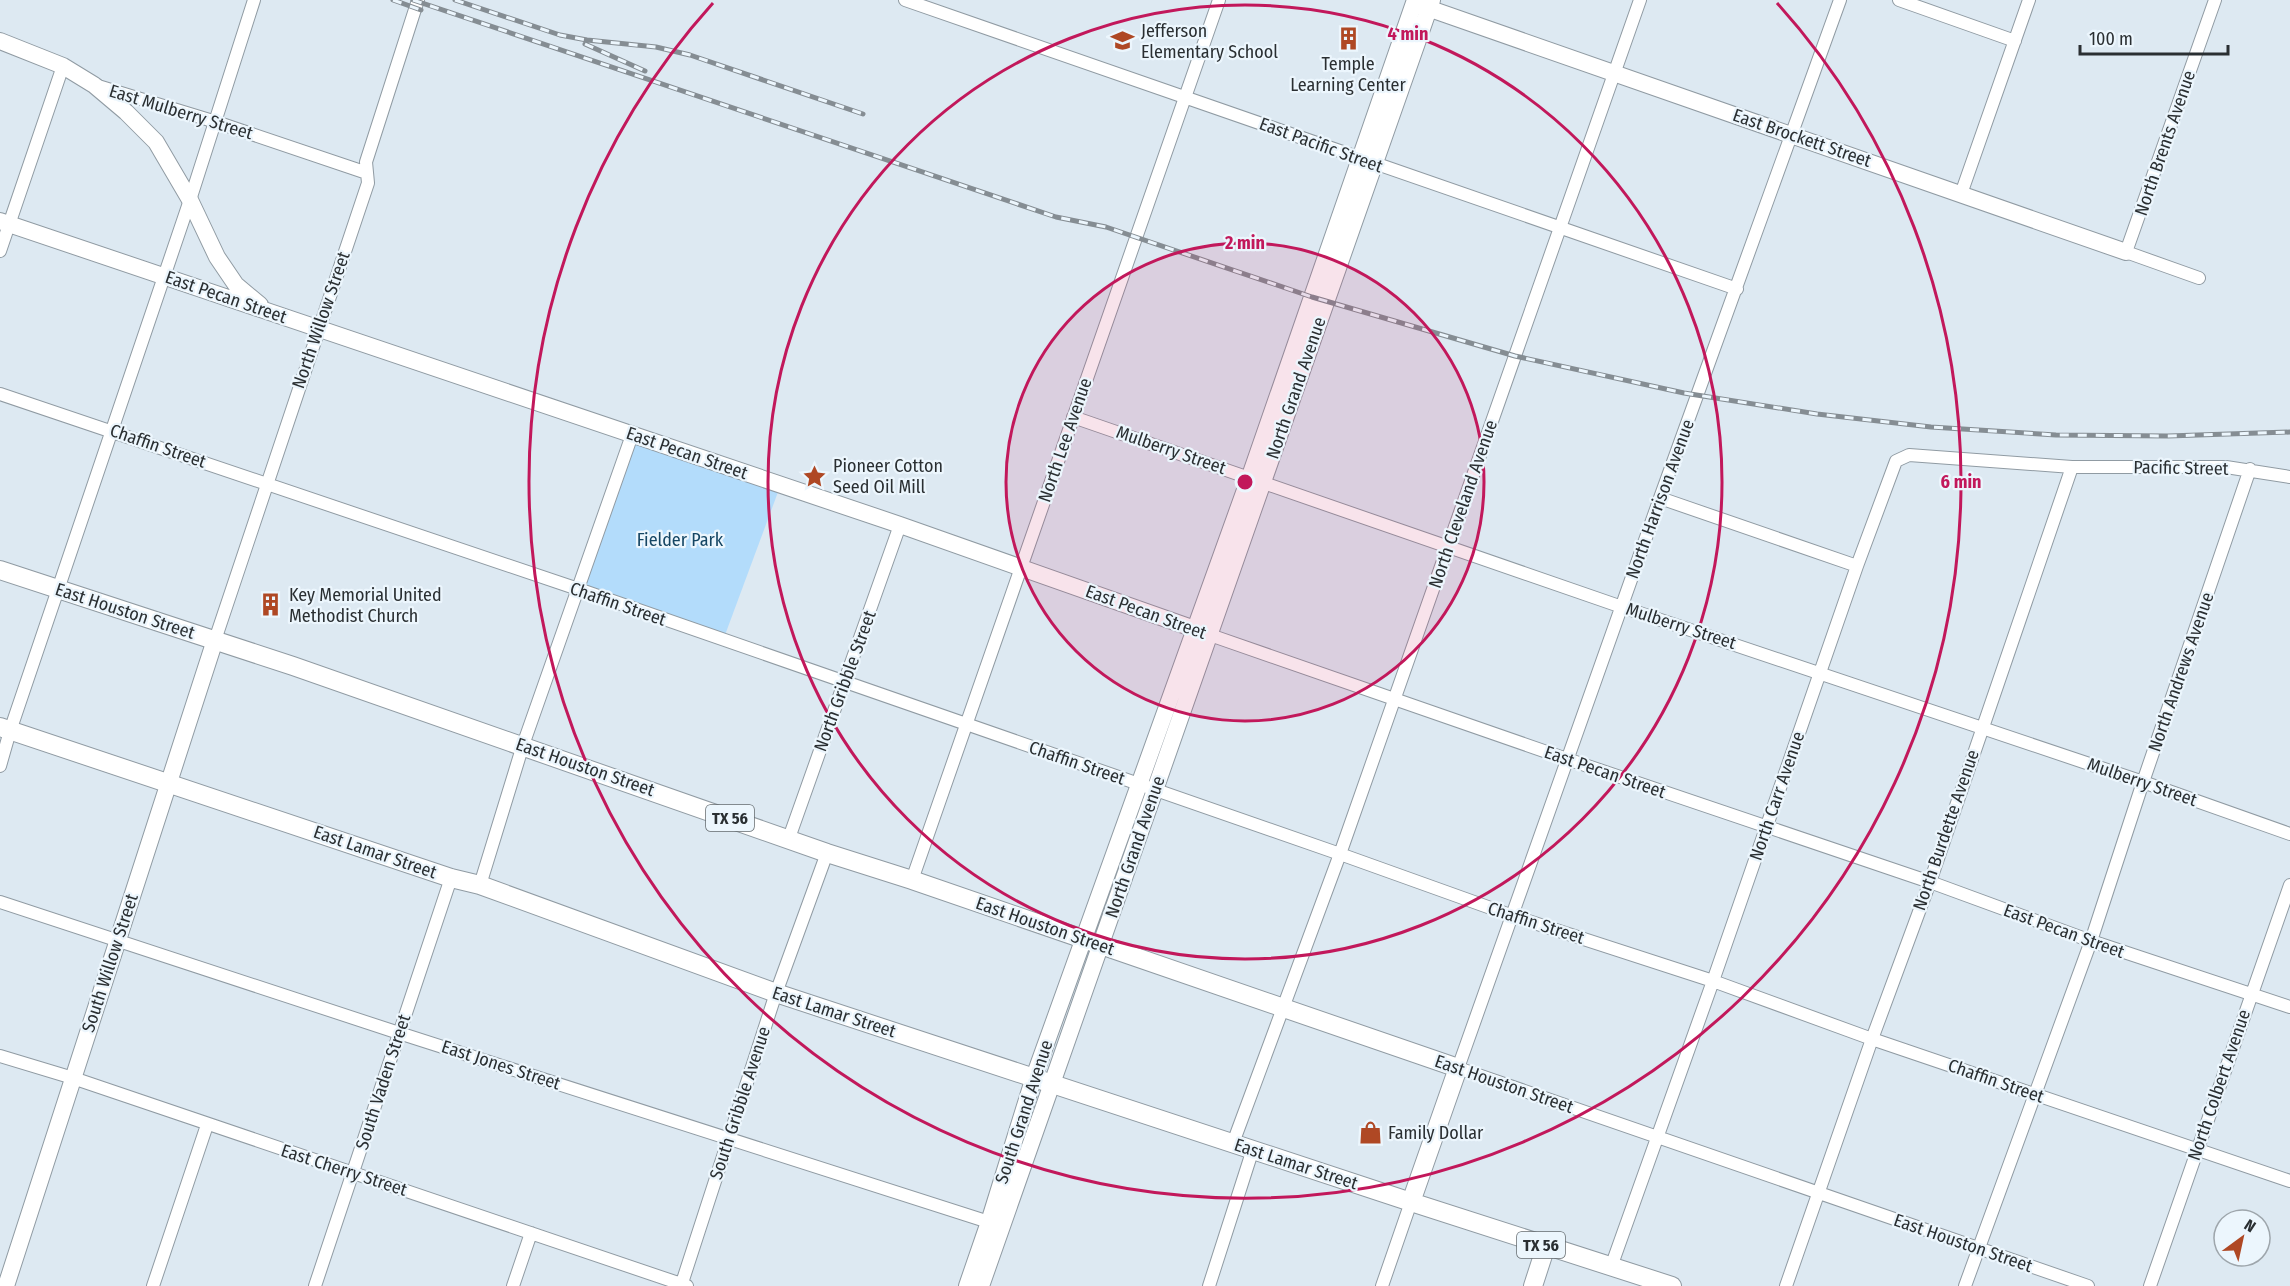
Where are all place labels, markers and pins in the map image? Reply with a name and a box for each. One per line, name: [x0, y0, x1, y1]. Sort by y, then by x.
place label: Jefferson Elementary School: [1141, 20, 1278, 63]
building icon: Temple Learning Center: [1335, 25, 1361, 51]
school or university icon: Jefferson Elementary School: [1110, 28, 1136, 54]
place label: Temple Learning Center: [1290, 53, 1406, 96]
place label: Pioneer Cotton Seed Oil Mill: [833, 455, 943, 498]
place icon: Pioneer Cotton Seed Oil Mill: [802, 463, 828, 489]
centre of rings: [1235, 472, 1255, 492]
place label: Key Memorial United Methodist Church: [289, 584, 442, 627]
building icon: Key Memorial United Methodist Church: [258, 592, 284, 618]
shop icon: Family Dollar: [1357, 1120, 1383, 1146]
place label: Family Dollar: [1388, 1122, 1484, 1144]

